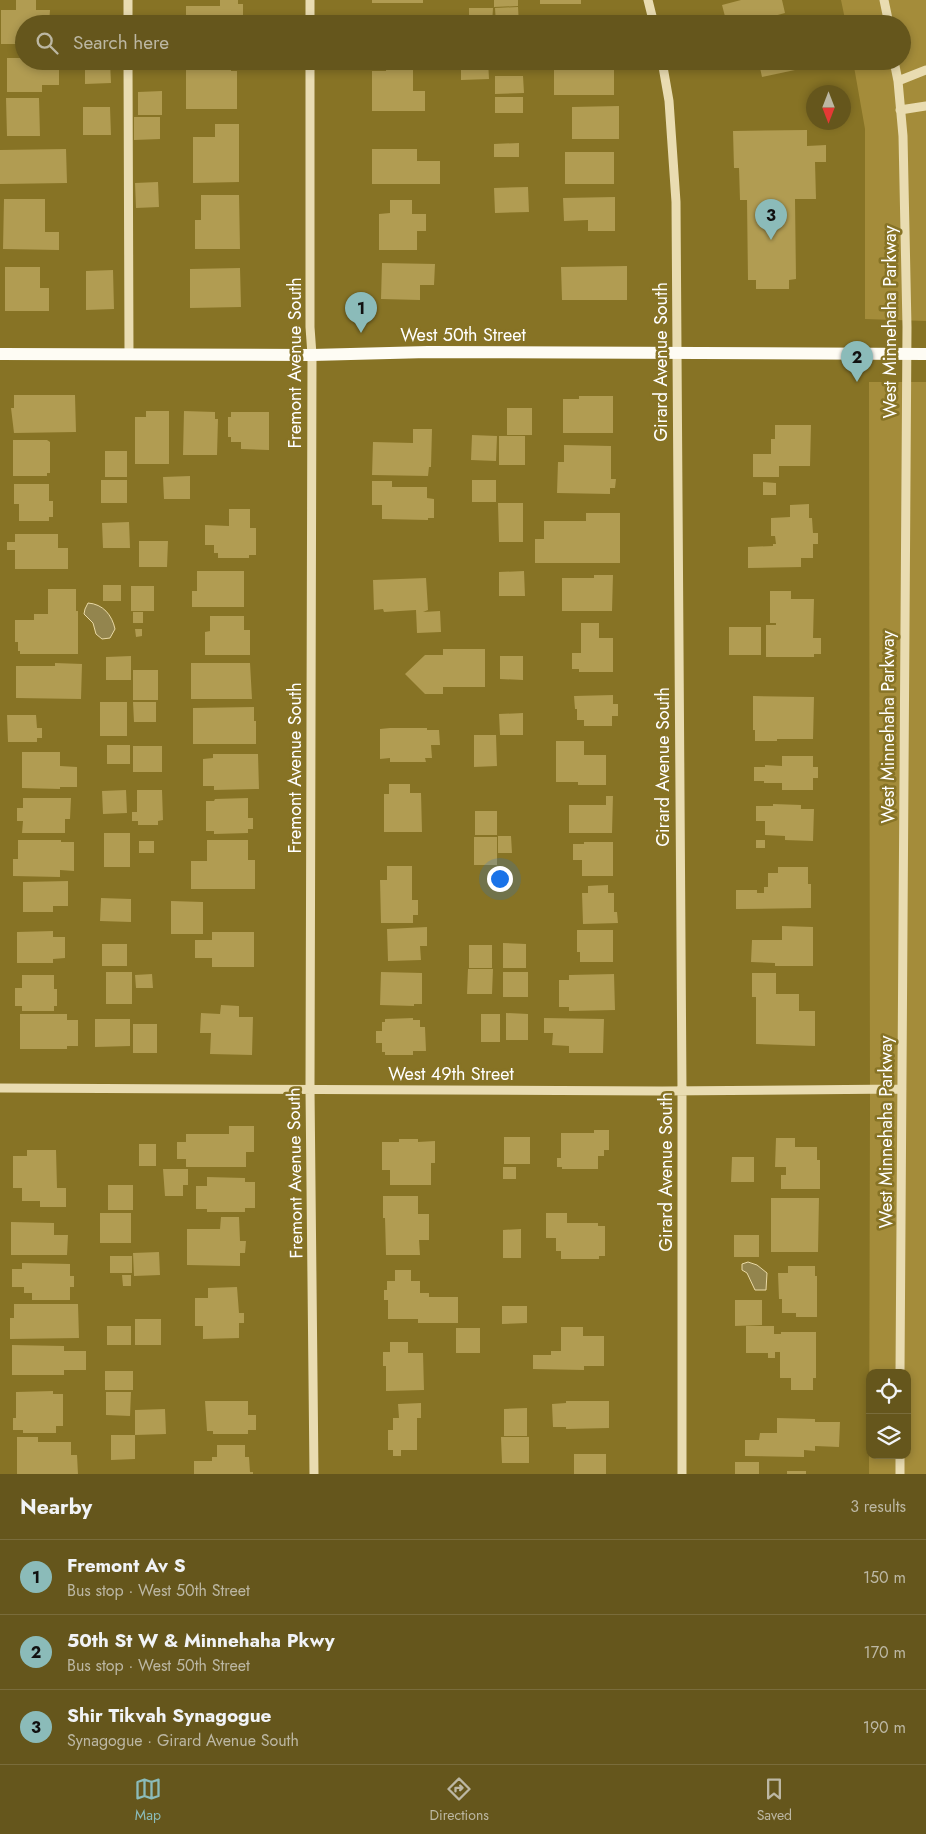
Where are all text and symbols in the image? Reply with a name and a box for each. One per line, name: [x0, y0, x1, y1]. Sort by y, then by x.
search box: [15, 15, 911, 70]
icon: search: [33, 29, 61, 57]
text: Search here: [73, 29, 169, 56]
north arrow: [806, 85, 851, 130]
pin: 3: [755, 199, 787, 240]
street label: West Minnehaha Parkway: [877, 226, 903, 418]
street label: Fremont Avenue South: [282, 277, 308, 449]
street label: Girard Avenue South: [648, 282, 674, 442]
pin: 1: [345, 292, 377, 333]
street label: West 50th Street: [400, 322, 527, 348]
pin: 2: [841, 341, 873, 382]
street label: West Minnehaha Parkway: [875, 631, 901, 823]
street label: Fremont Avenue South: [282, 682, 308, 854]
street label: Girard Avenue South: [650, 687, 676, 847]
your location: [487, 866, 513, 892]
street label: West Minnehaha Parkway: [873, 1036, 899, 1228]
street label: West 49th Street: [388, 1061, 514, 1087]
street label: Fremont Avenue South: [281, 1087, 309, 1259]
street label: Girard Avenue South: [653, 1092, 679, 1252]
map controls: [866, 1369, 911, 1459]
button: locate: [866, 1369, 911, 1414]
button: layers: [866, 1414, 911, 1459]
text: Nearby: [20, 1492, 92, 1522]
text: 3 results: [850, 1495, 906, 1518]
text: Fremont Av S: [67, 1552, 186, 1579]
text: 1: [32, 1566, 40, 1589]
text: 150 m: [863, 1566, 906, 1589]
text: Bus stop · West 50th Street: [67, 1579, 250, 1602]
text: 50th St W & Minnehaha Pkwy: [67, 1627, 335, 1654]
text: 2: [31, 1641, 41, 1664]
text: 170 m: [864, 1641, 906, 1664]
text: Bus stop · West 50th Street: [67, 1654, 250, 1677]
text: Shir Tikvah Synagogue: [67, 1702, 272, 1729]
text: 3: [31, 1716, 41, 1739]
text: 190 m: [863, 1716, 906, 1739]
text: Synagogue · Girard Avenue South: [67, 1729, 299, 1752]
tab: Map: [134, 1775, 162, 1825]
tab: Directions: [430, 1775, 489, 1825]
tab: Saved: [757, 1775, 792, 1825]

